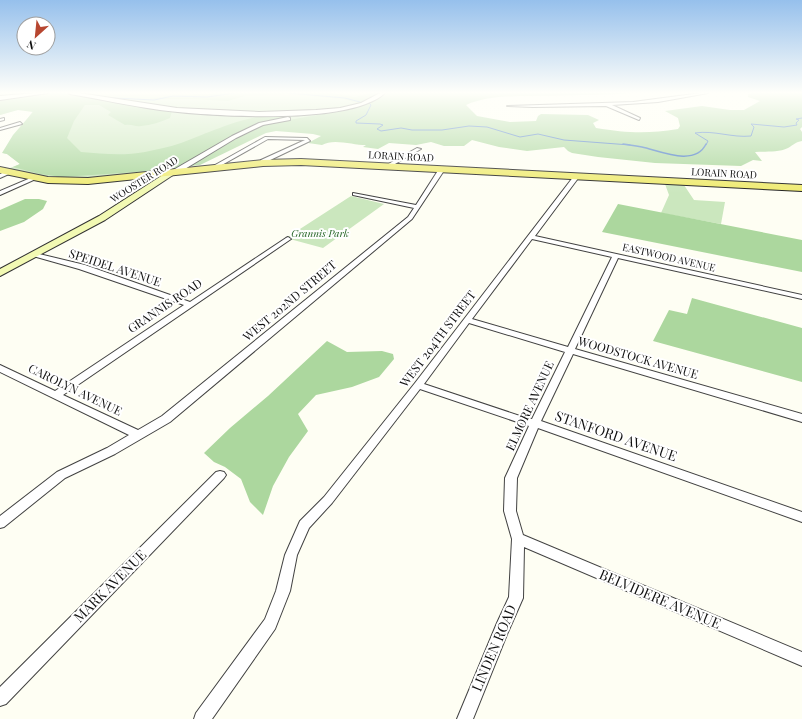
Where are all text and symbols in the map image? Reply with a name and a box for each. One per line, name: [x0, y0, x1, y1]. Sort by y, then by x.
north arrow: [16, 16, 56, 56]
text: N: [24, 37, 38, 54]
street label: LORAIN ROAD: [368, 147, 434, 165]
street label: WOOSTER ROAD: [107, 153, 181, 206]
street label: LORAIN ROAD: [691, 164, 757, 182]
park label: Grannis Park: [291, 226, 349, 240]
street label: EASTWOOD AVENUE: [621, 239, 717, 275]
street label: SPEIDEL AVENUE: [67, 245, 164, 290]
street label: WEST 202ND STREET: [238, 256, 340, 345]
street label: GRANNIS ROAD: [124, 274, 205, 336]
street label: WEST 204TH STREET: [395, 286, 479, 391]
street label: WOODSTOCK AVENUE: [575, 332, 700, 382]
street label: ELMORE AVENUE: [501, 358, 557, 453]
street label: CAROLYN AVENUE: [26, 359, 125, 419]
street label: STANFORD AVENUE: [553, 406, 680, 465]
street label: MARK AVENUE: [69, 545, 150, 626]
street label: BELVIDERE AVENUE: [596, 564, 724, 633]
street label: LINDEN ROAD: [467, 601, 520, 694]

